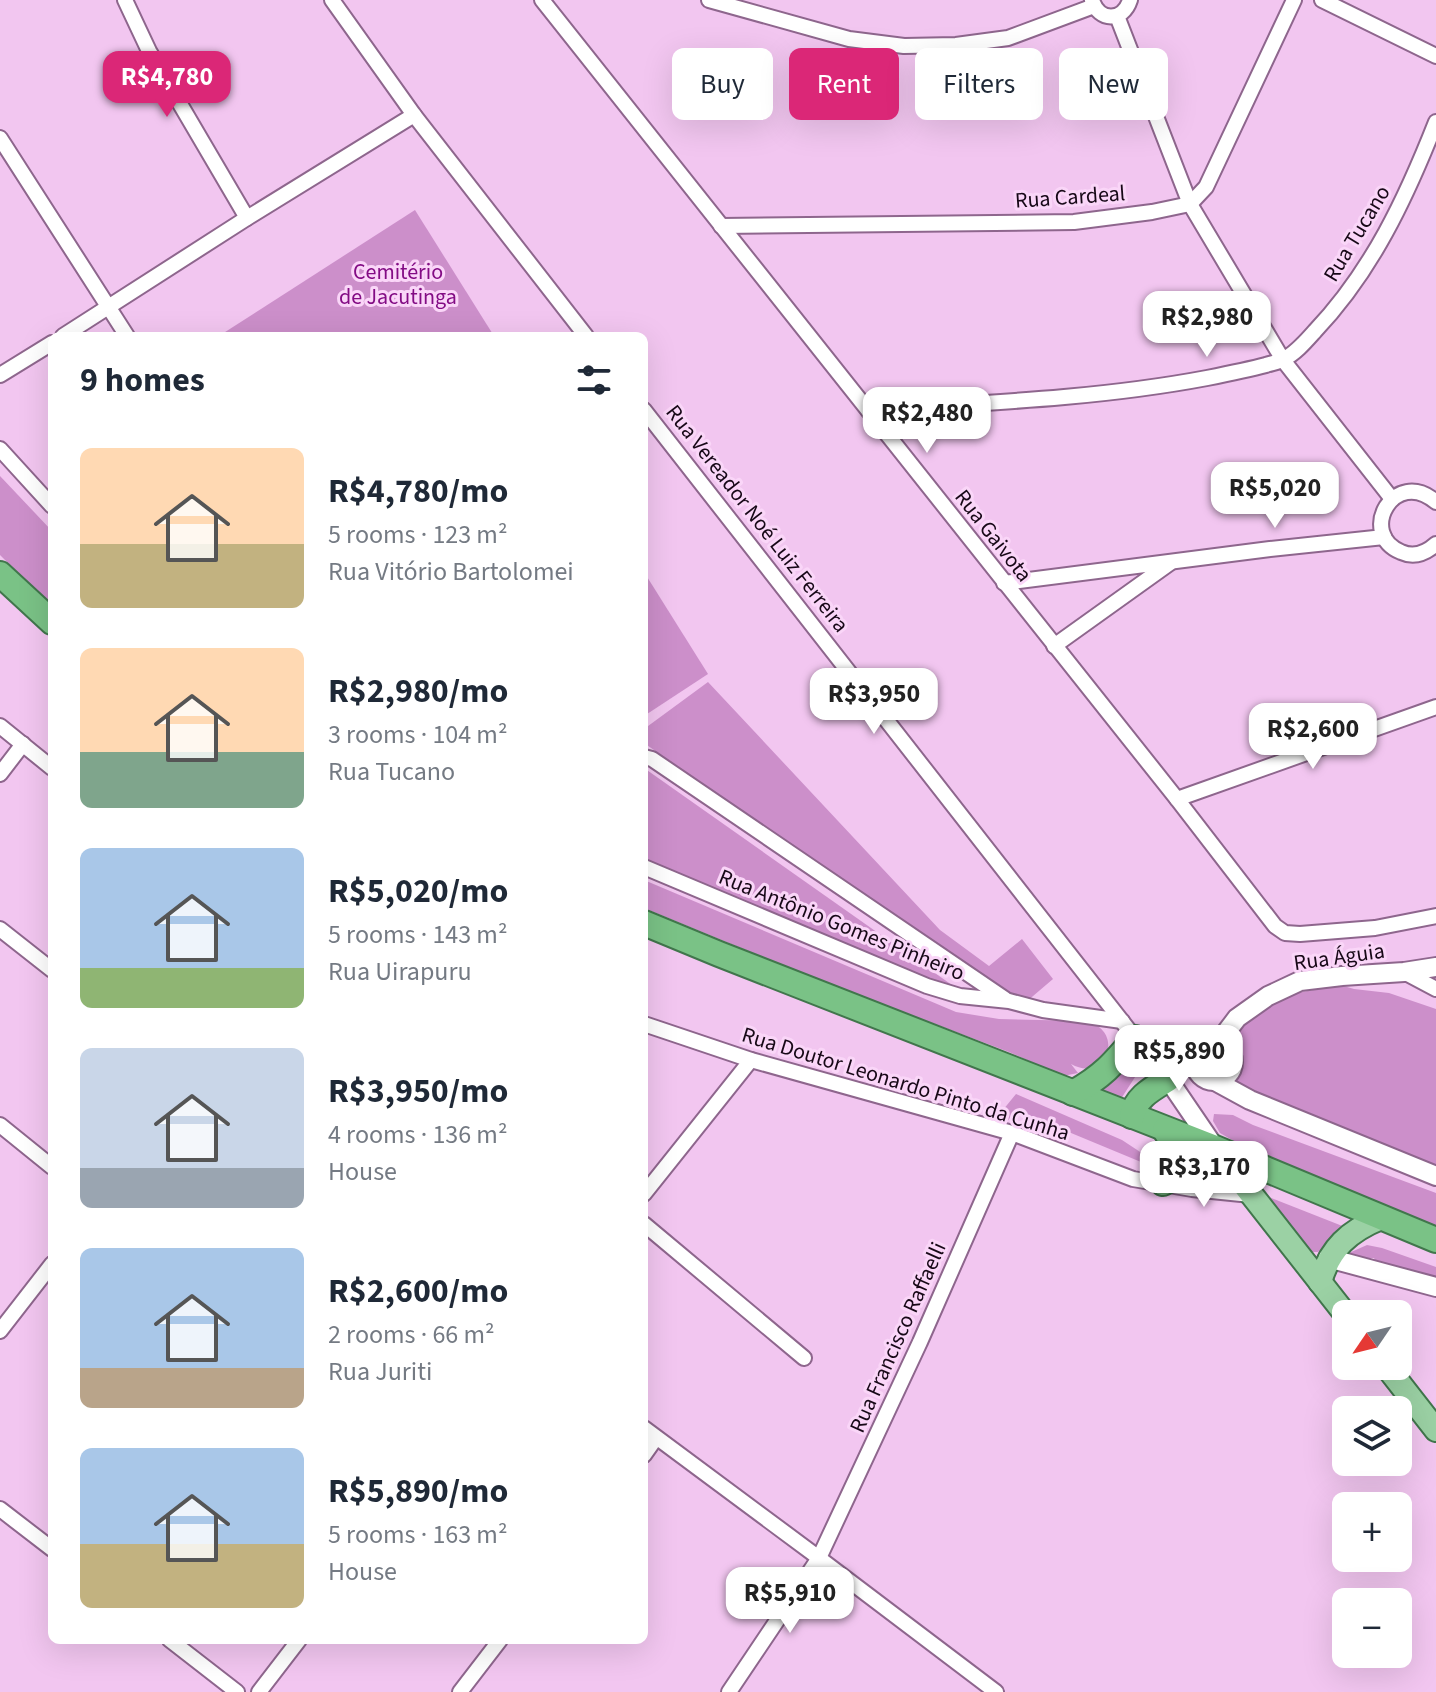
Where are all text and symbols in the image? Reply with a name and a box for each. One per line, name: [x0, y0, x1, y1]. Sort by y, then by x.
chip: Buy: [672, 48, 773, 120]
chip: Rent: [789, 48, 899, 120]
chip: Filters: [915, 48, 1043, 120]
chip: New: [1059, 48, 1168, 120]
pin: R$4,780: [93, 51, 241, 119]
text: R$4,780: [121, 58, 213, 95]
street label: Rua Cardeal: [1014, 177, 1126, 217]
street label: Rua Tucano: [1315, 179, 1398, 288]
park label: Cemitério de Jacutinga: [339, 256, 457, 313]
pin: R$2,980: [1133, 291, 1281, 359]
text: R$2,980: [1161, 298, 1253, 335]
text: 9 homes: [80, 356, 205, 405]
icon: filters: [572, 358, 616, 402]
pin: R$2,480: [853, 387, 1001, 455]
text: R$2,480: [881, 394, 973, 431]
street label: Rua Vereador Noé Luiz Ferreira: [658, 398, 856, 639]
pin: R$5,020: [1201, 462, 1349, 530]
text: R$4,780/mo: [328, 467, 508, 516]
text: R$5,020: [1229, 469, 1321, 506]
icon: home: [144, 480, 240, 576]
street label: Rua Gaivota: [947, 482, 1040, 589]
text: 5 rooms · 123 m²: [328, 516, 507, 553]
text: Rua Vitório Bartolomei: [328, 553, 574, 590]
text: R$2,980/mo: [328, 667, 508, 716]
pin: R$3,950: [800, 668, 948, 736]
text: R$3,950: [828, 675, 920, 712]
icon: home: [144, 680, 240, 776]
pin: R$2,600: [1239, 703, 1387, 771]
text: R$2,600: [1267, 710, 1359, 747]
text: 3 rooms · 104 m²: [328, 716, 507, 753]
text: Rua Tucano: [328, 753, 455, 790]
street label: Rua Antônio Gomes Pinheiro: [714, 861, 969, 989]
text: R$5,020/mo: [328, 867, 508, 916]
icon: home: [144, 880, 240, 976]
text: 5 rooms · 143 m²: [328, 916, 507, 953]
street label: Rua Águia: [1292, 935, 1387, 979]
text: Rua Uirapuru: [328, 953, 472, 990]
street label: Rua Doutor Leonardo Pinto da Cunha: [738, 1019, 1074, 1149]
pin: R$5,890: [1105, 1025, 1253, 1093]
text: R$5,890: [1133, 1032, 1225, 1069]
text: R$3,950/mo: [328, 1067, 508, 1116]
icon: home: [144, 1080, 240, 1176]
text: 4 rooms · 136 m²: [328, 1116, 507, 1153]
pin: R$3,170: [1130, 1141, 1278, 1209]
text: R$3,170: [1158, 1148, 1250, 1185]
text: House: [328, 1153, 397, 1190]
street label: Rua Francisco Raffaelli: [841, 1237, 954, 1438]
text: R$2,600/mo: [328, 1267, 508, 1316]
icon: home: [144, 1280, 240, 1376]
north arrow: [1332, 1300, 1412, 1380]
map controls: [1332, 1300, 1412, 1668]
text: 2 rooms · 66 m²: [328, 1316, 495, 1353]
text: Rua Juriti: [328, 1353, 432, 1390]
button: layers: [1332, 1396, 1412, 1476]
text: R$5,890/mo: [328, 1467, 508, 1516]
icon: home: [144, 1480, 240, 1576]
button: +: [1332, 1492, 1412, 1572]
text: 5 rooms · 163 m²: [328, 1516, 507, 1553]
text: House: [328, 1553, 397, 1590]
pin: R$5,910: [716, 1567, 864, 1635]
text: R$5,910: [744, 1574, 836, 1611]
button: −: [1332, 1588, 1412, 1668]

